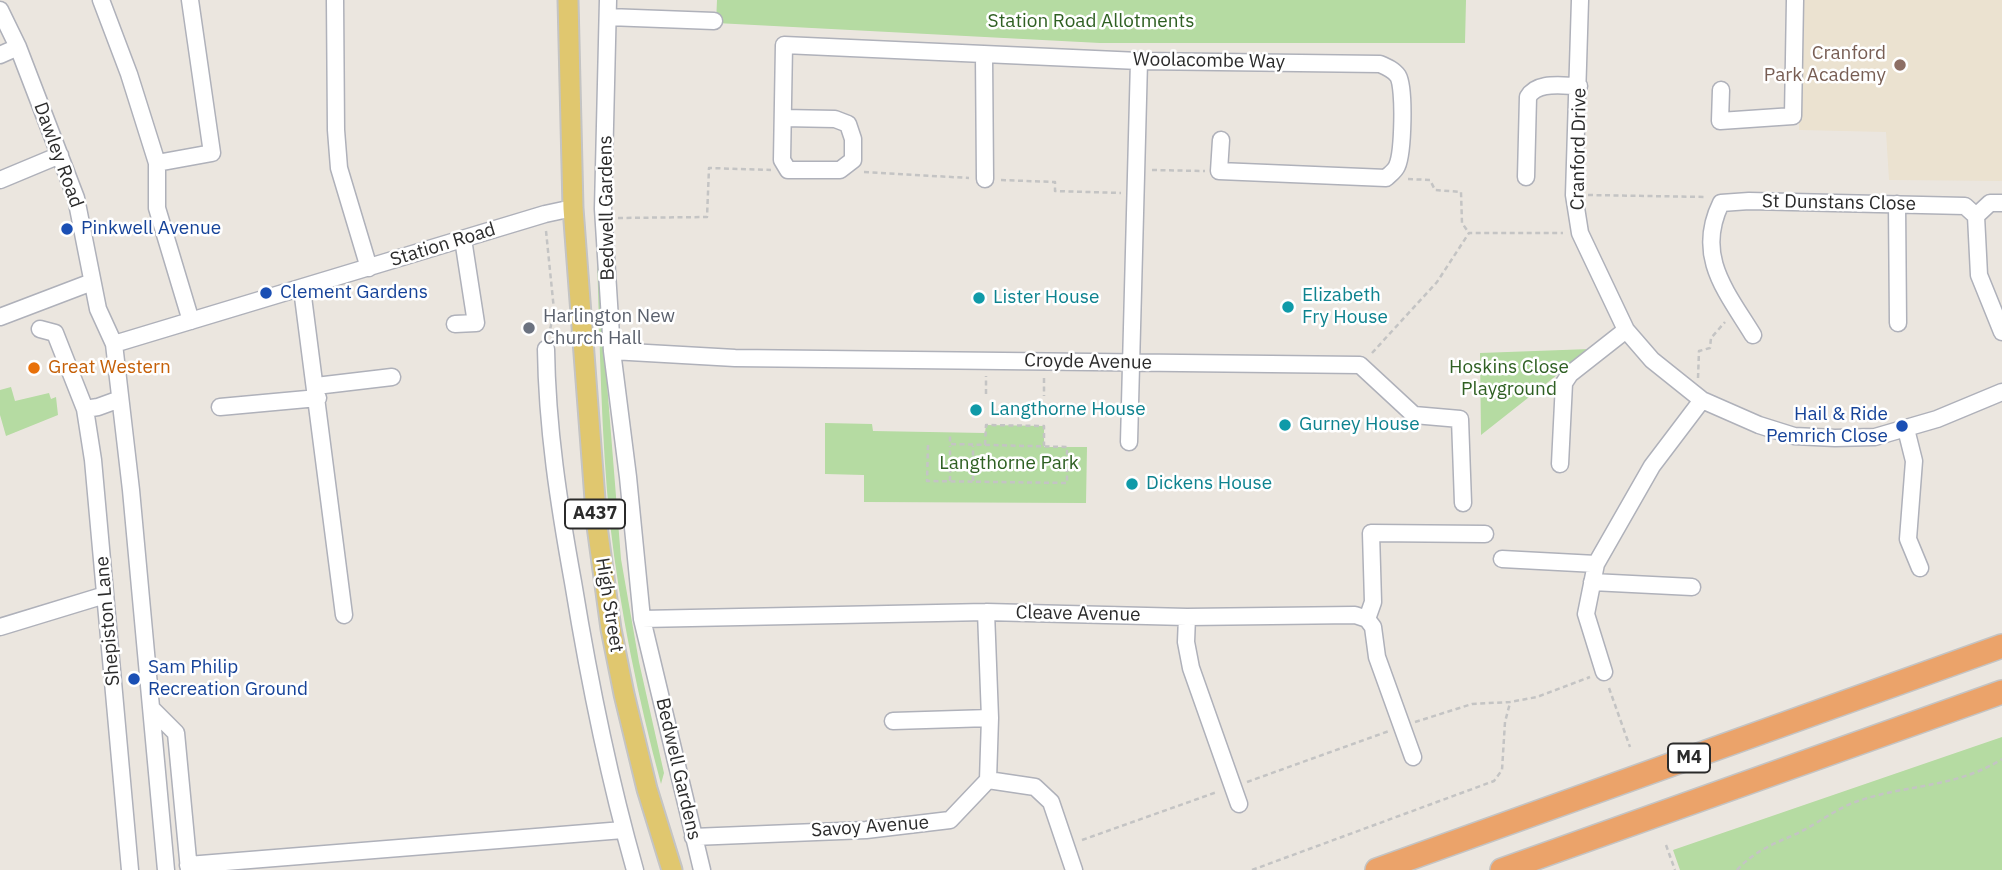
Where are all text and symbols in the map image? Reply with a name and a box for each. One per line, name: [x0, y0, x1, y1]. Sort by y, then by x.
park label: Station Road Allotments: [988, 11, 1194, 33]
place label: Cranford Park Academy: [1764, 43, 1886, 87]
street label: Woolacombe Way: [1133, 48, 1285, 74]
marker: Cranford Park Academy: [1892, 57, 1908, 73]
street label: Cranford Drive: [1567, 87, 1591, 211]
street label: Dawley Road: [28, 99, 88, 211]
street label: Bedwell Gardens: [594, 135, 620, 281]
street label: St Dunstans Close: [1762, 190, 1916, 216]
place label: Pinkwell Avenue: [81, 218, 221, 240]
street label: Station Road: [388, 218, 498, 272]
marker: Pinkwell Avenue: [59, 221, 75, 237]
place label: Clement Gardens: [280, 282, 428, 304]
marker: Clement Gardens: [258, 285, 274, 301]
place label: Elizabeth Fry House: [1302, 285, 1388, 329]
place label: Lister House: [993, 287, 1099, 309]
marker: Lister House: [971, 290, 987, 306]
marker: Elizabeth Fry House: [1280, 299, 1296, 315]
place label: Harlington New Church Hall: [543, 306, 675, 350]
marker: Harlington New Church Hall: [521, 320, 537, 336]
street label: Croyde Avenue: [1024, 349, 1152, 375]
place label: Great Western: [48, 357, 171, 379]
park label: Hoskins Close Playground: [1449, 357, 1569, 401]
marker: Great Western: [26, 360, 42, 376]
place label: Langthorne House: [990, 399, 1146, 421]
marker: Langthorne House: [968, 402, 984, 418]
place label: Hail & Ride Pemrich Close: [1766, 404, 1888, 448]
place label: Gurney House: [1299, 414, 1420, 436]
marker: Gurney House: [1277, 417, 1293, 433]
marker: Hail & Ride Pemrich Close: [1894, 418, 1910, 434]
park label: Langthorne Park: [939, 453, 1079, 475]
place label: Dickens House: [1146, 473, 1272, 495]
marker: Dickens House: [1124, 476, 1140, 492]
road number: A437: [565, 500, 625, 528]
street label: Shepiston Lane: [91, 555, 125, 687]
street label: High Street: [590, 556, 628, 654]
street label: Cleave Avenue: [1015, 602, 1141, 626]
place label: Sam Philip Recreation Ground: [148, 657, 308, 701]
marker: Sam Philip Recreation Ground: [126, 671, 142, 687]
street label: Bedwell Gardens: [651, 696, 705, 842]
road number: M4: [1668, 744, 1710, 772]
street label: Savoy Avenue: [810, 812, 930, 842]

